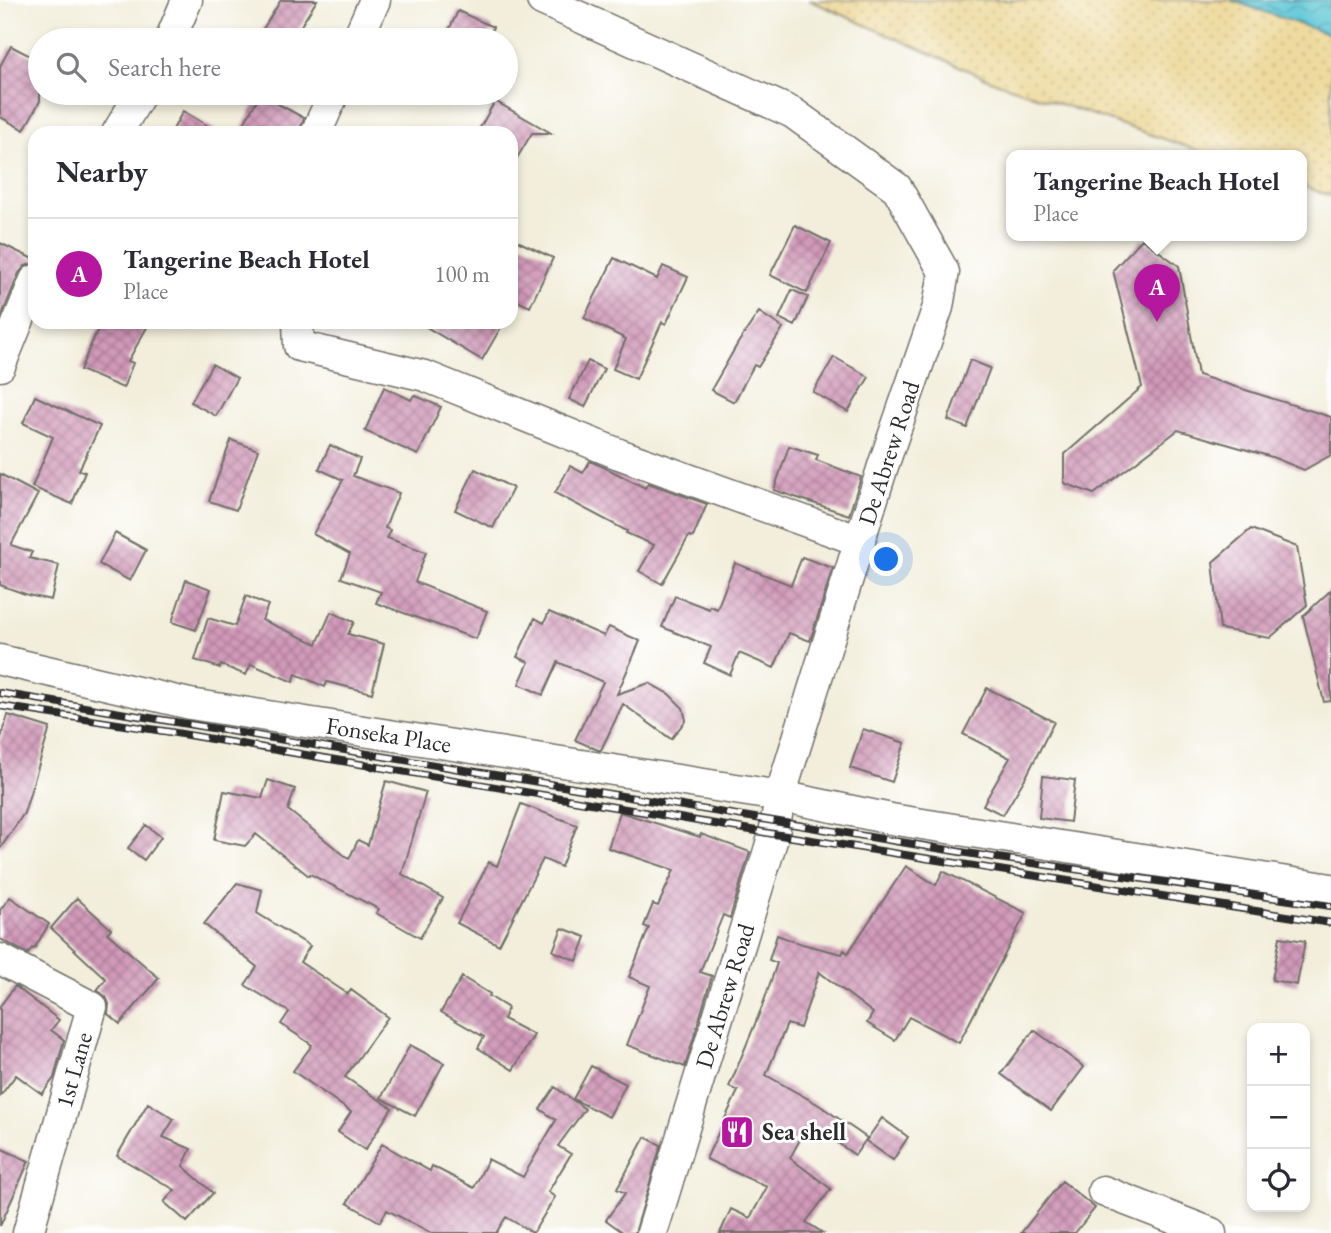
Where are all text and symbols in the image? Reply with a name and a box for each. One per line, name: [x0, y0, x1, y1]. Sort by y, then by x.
search box: [28, 28, 518, 105]
icon: search: [52, 48, 90, 86]
text: Search here: [108, 50, 221, 84]
popup: [1006, 150, 1307, 241]
text: Nearby: [56, 152, 148, 191]
text: Tangerine Beach Hotel: [1033, 164, 1280, 198]
text: Place: [1033, 198, 1078, 228]
text: Tangerine Beach Hotel: [123, 242, 370, 276]
text: A: [71, 259, 87, 289]
text: 100 m: [434, 259, 490, 289]
pin: A: [1134, 264, 1180, 322]
text: Place: [123, 276, 168, 306]
street label: De Abrew Road: [851, 376, 927, 529]
your location: [869, 542, 903, 576]
street label: Fonseka Place: [324, 709, 453, 760]
street label: De Abrew Road: [688, 919, 762, 1072]
map controls: [1247, 1023, 1310, 1212]
button: +: [1247, 1023, 1310, 1086]
street label: 1st Lane: [48, 1028, 99, 1111]
button: −: [1247, 1086, 1310, 1149]
restaurant icon: Sea shell: [718, 1113, 756, 1151]
place label: Sea shell: [762, 1116, 846, 1147]
button: locate: [1247, 1149, 1310, 1212]

